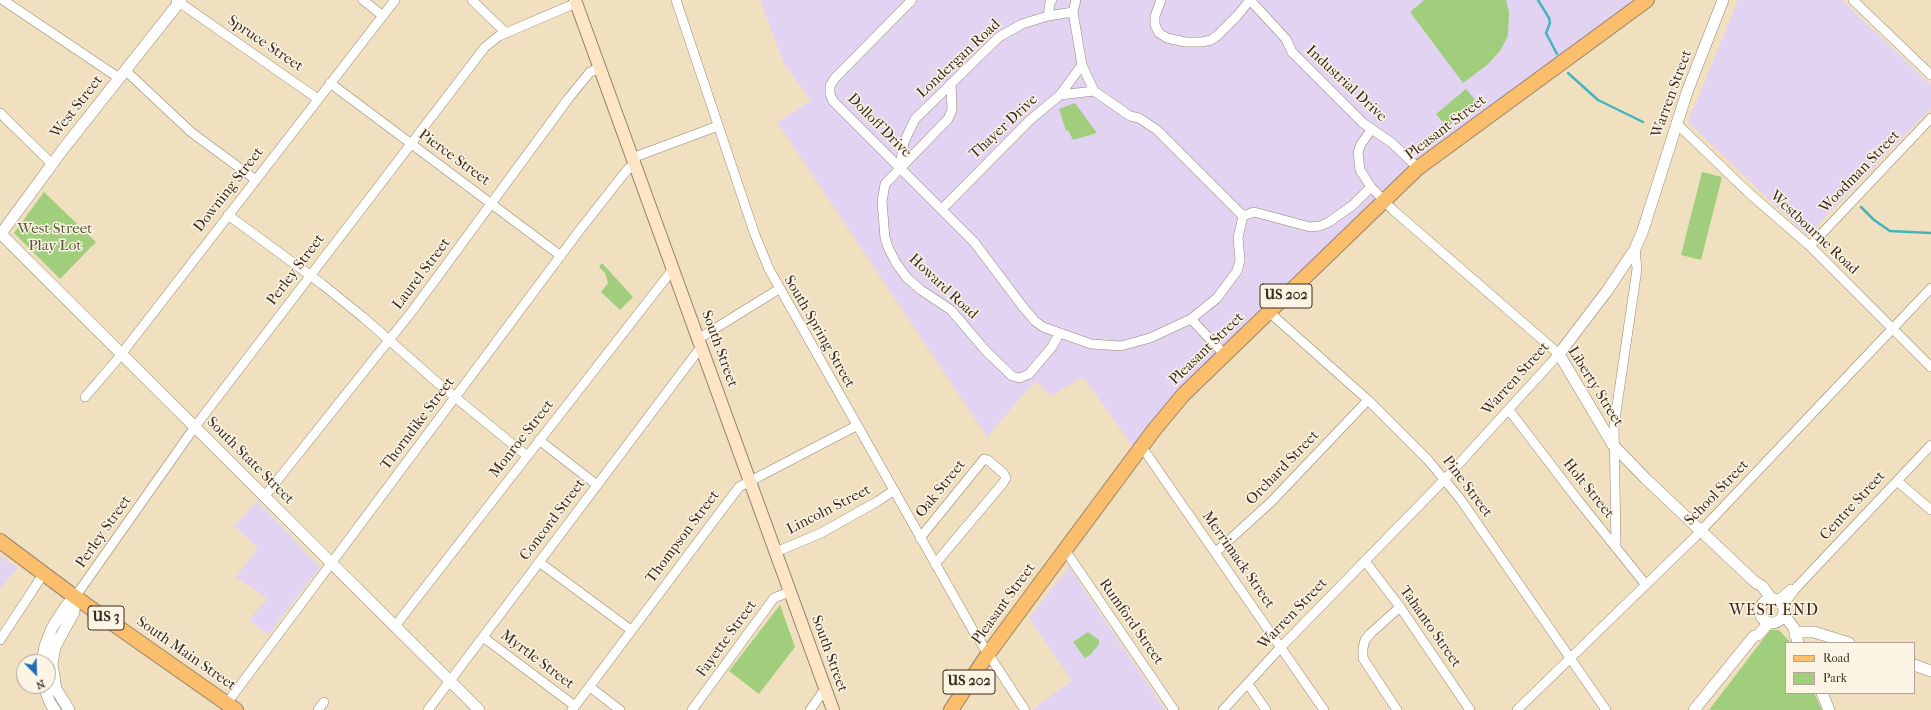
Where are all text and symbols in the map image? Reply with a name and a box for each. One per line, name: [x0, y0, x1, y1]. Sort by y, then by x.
street label: Spruce Street: [224, 12, 306, 76]
street label: Londergan Road: [914, 16, 1004, 102]
street label: Industrial Drive: [1302, 42, 1390, 126]
street label: Warren Street: [1648, 48, 1696, 140]
street label: West Street: [47, 72, 107, 142]
street label: Dolloff Drive: [843, 90, 915, 162]
street label: Thayer Drive: [966, 91, 1042, 163]
street label: Pleasant Street: [1402, 92, 1490, 164]
street label: Pierce Street: [415, 126, 493, 190]
street label: Woodman Street: [1816, 127, 1904, 217]
street label: Downing Street: [190, 144, 268, 236]
street label: Westbourne Road: [1766, 187, 1862, 279]
park label: West Street Play Lot: [18, 220, 92, 255]
street label: Perley Street: [263, 231, 329, 309]
street label: Laurel Street: [389, 235, 455, 313]
street label: Howard Road: [905, 250, 981, 324]
street label: South Spring Street: [780, 273, 858, 391]
road number: US 202: [1260, 284, 1312, 308]
street label: South Street: [697, 308, 741, 390]
street label: Pleasant Street: [1166, 309, 1248, 389]
street label: Warren Street: [1478, 339, 1554, 419]
street label: Liberty Street: [1563, 344, 1627, 430]
street label: Thorndike Street: [377, 374, 459, 474]
street label: Monroe Street: [486, 396, 558, 482]
street label: South State Street: [203, 414, 297, 508]
street label: Orchard Street: [1243, 427, 1323, 509]
street label: Pine Street: [1438, 453, 1496, 521]
street label: Oak Street: [912, 456, 970, 522]
street label: Holt Street: [1559, 456, 1617, 522]
street label: School Street: [1681, 456, 1753, 530]
street label: Centre Street: [1816, 468, 1890, 544]
street label: Concord Street: [516, 476, 590, 564]
street label: Lincoln Street: [784, 481, 874, 539]
street label: Thompson Street: [642, 487, 724, 587]
street label: Perley Street: [72, 492, 136, 572]
street label: Merrimack Street: [1198, 508, 1278, 612]
street label: Pleasant Street: [968, 560, 1040, 648]
street label: Rumford Street: [1095, 575, 1167, 669]
street label: Warren Street: [1254, 575, 1332, 653]
street label: Tahanto Street: [1395, 583, 1465, 671]
street label: Fayette Street: [693, 597, 761, 681]
district label: WEST END: [1729, 601, 1819, 621]
road number: US 3: [88, 606, 124, 630]
street label: South Main Street: [133, 613, 239, 695]
street label: South Street: [807, 613, 851, 695]
street label: Myrtle Street: [497, 626, 577, 694]
legend: [1785, 642, 1915, 694]
text: Road: [1823, 651, 1850, 665]
north arrow: [16, 654, 56, 694]
road number: US 202: [943, 670, 995, 694]
text: Park: [1823, 671, 1847, 685]
text: N: [34, 677, 47, 692]

